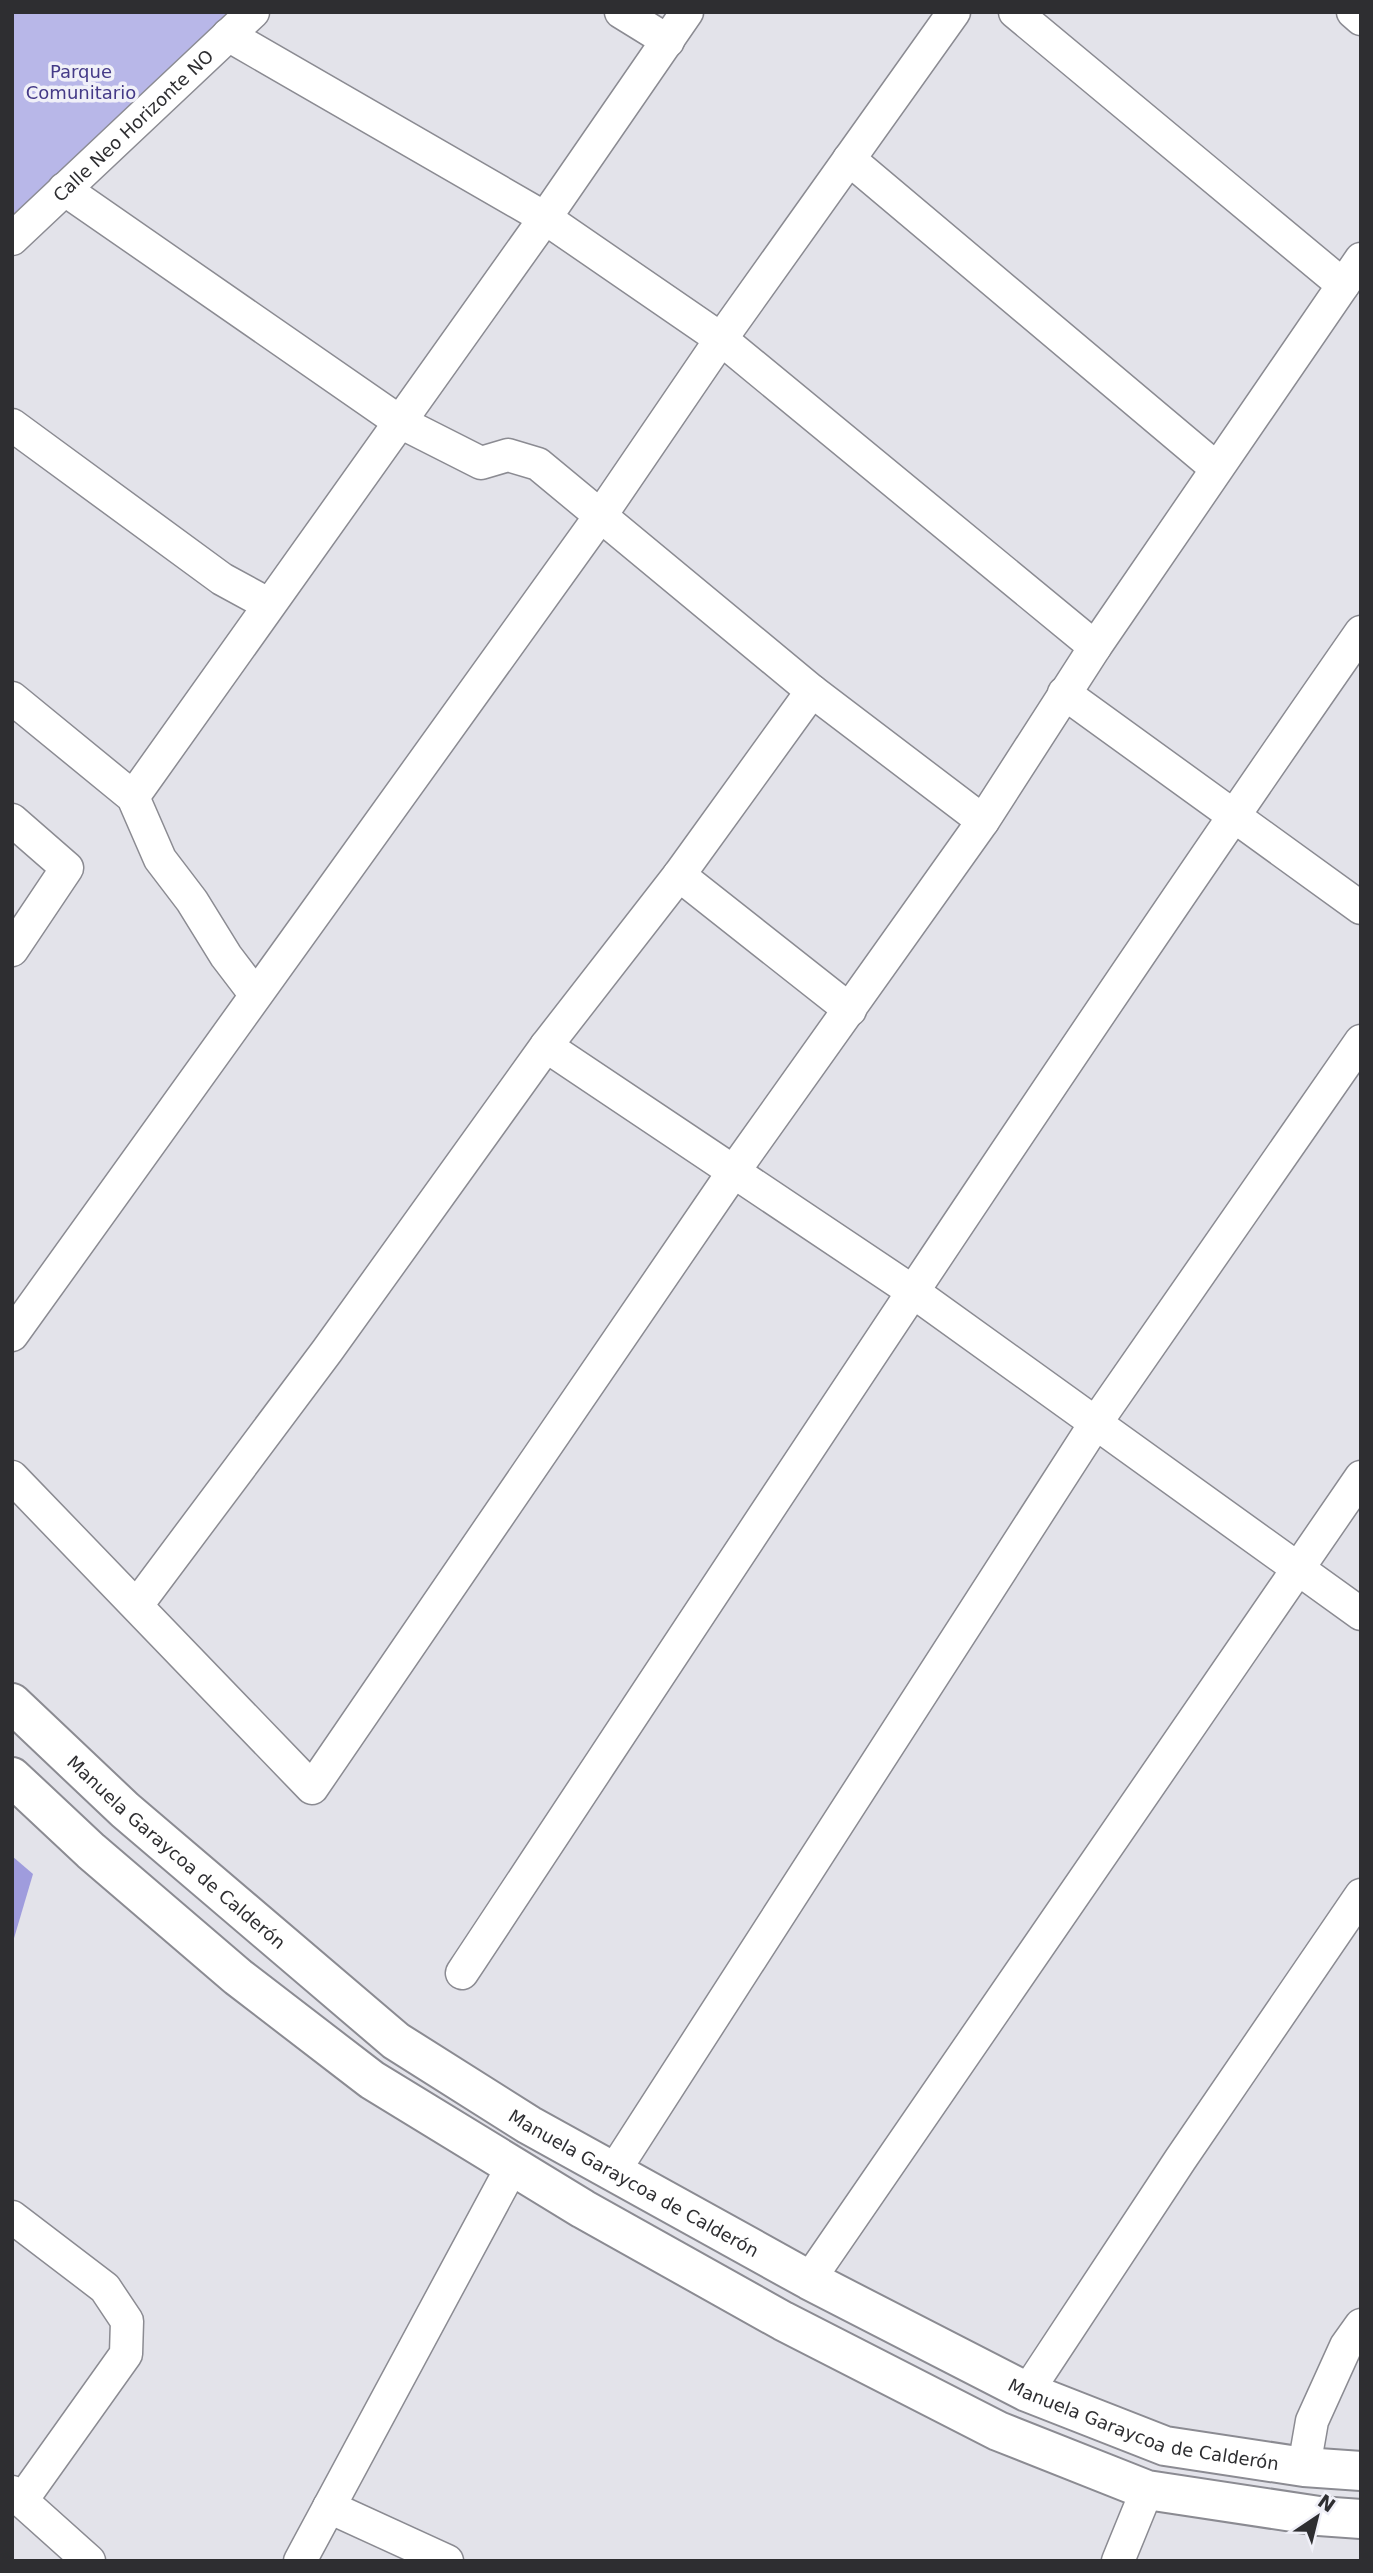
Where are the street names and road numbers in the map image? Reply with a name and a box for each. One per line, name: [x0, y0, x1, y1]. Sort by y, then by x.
street label: Calle Neo Horizonte NO: [48, 45, 217, 206]
street label: Manuela Garaycoa de Calderón: [63, 1751, 290, 1953]
street label: Manuela Garaycoa de Calderón: [505, 2105, 763, 2261]
street label: Manuela Garaycoa de Calderón: [1005, 2374, 1280, 2474]

